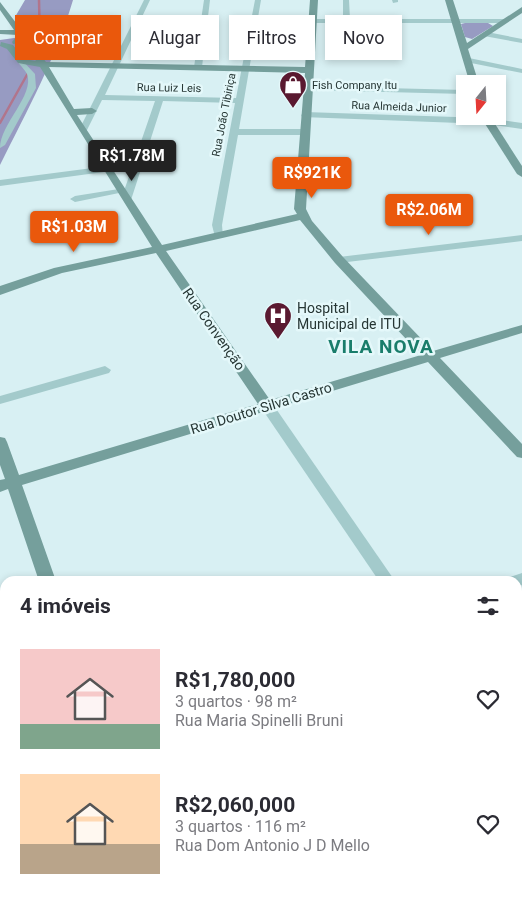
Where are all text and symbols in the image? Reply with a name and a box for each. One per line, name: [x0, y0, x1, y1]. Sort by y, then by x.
chip: Comprar: [15, 15, 121, 60]
chip: Alugar: [131, 15, 219, 60]
chip: Filtros: [229, 15, 315, 60]
chip: Novo: [325, 15, 402, 60]
shop icon: Fish Company Itu: [278, 70, 308, 109]
street label: Rua João Tibiriça: [210, 72, 238, 158]
north arrow: [456, 75, 506, 125]
map controls: [456, 75, 506, 125]
place label: Fish Company Itu: [312, 79, 397, 92]
street label: Rua Luiz Leis: [137, 81, 202, 95]
street label: Rua Almeida Junior: [351, 99, 447, 115]
pin: R$1.78M: [86, 140, 178, 182]
text: R$1.78M: [99, 146, 165, 165]
pin: R$921K: [271, 156, 353, 199]
text: R$921K: [283, 163, 341, 182]
pin: R$2.06M: [383, 194, 475, 236]
text: R$2.06M: [396, 200, 462, 219]
pin: R$1.03M: [28, 210, 120, 253]
text: R$1.03M: [41, 217, 107, 236]
street label: Rua Convenção: [180, 285, 248, 373]
place label: Hospital Municipal de ITU: [297, 300, 401, 332]
hospital icon: Hospital Municipal de ITU: [263, 301, 293, 340]
district label: VILA NOVA: [328, 335, 434, 358]
street label: Rua Doutor Silva Castro: [188, 379, 334, 437]
icon: filters: [474, 592, 502, 620]
text: 4 imóveis: [20, 594, 111, 618]
text: R$1,780,000: [175, 668, 295, 692]
icon: home: [60, 669, 120, 729]
icon: heart: [474, 685, 502, 713]
text: 3 quartos · 98 m²: [175, 692, 297, 711]
text: Rua Maria Spinelli Bruni: [175, 711, 343, 730]
text: R$2,060,000: [175, 793, 295, 817]
icon: home: [60, 794, 120, 854]
icon: heart: [474, 810, 502, 838]
text: 3 quartos · 116 m²: [175, 817, 306, 836]
text: Rua Dom Antonio J D Mello: [175, 836, 370, 855]

